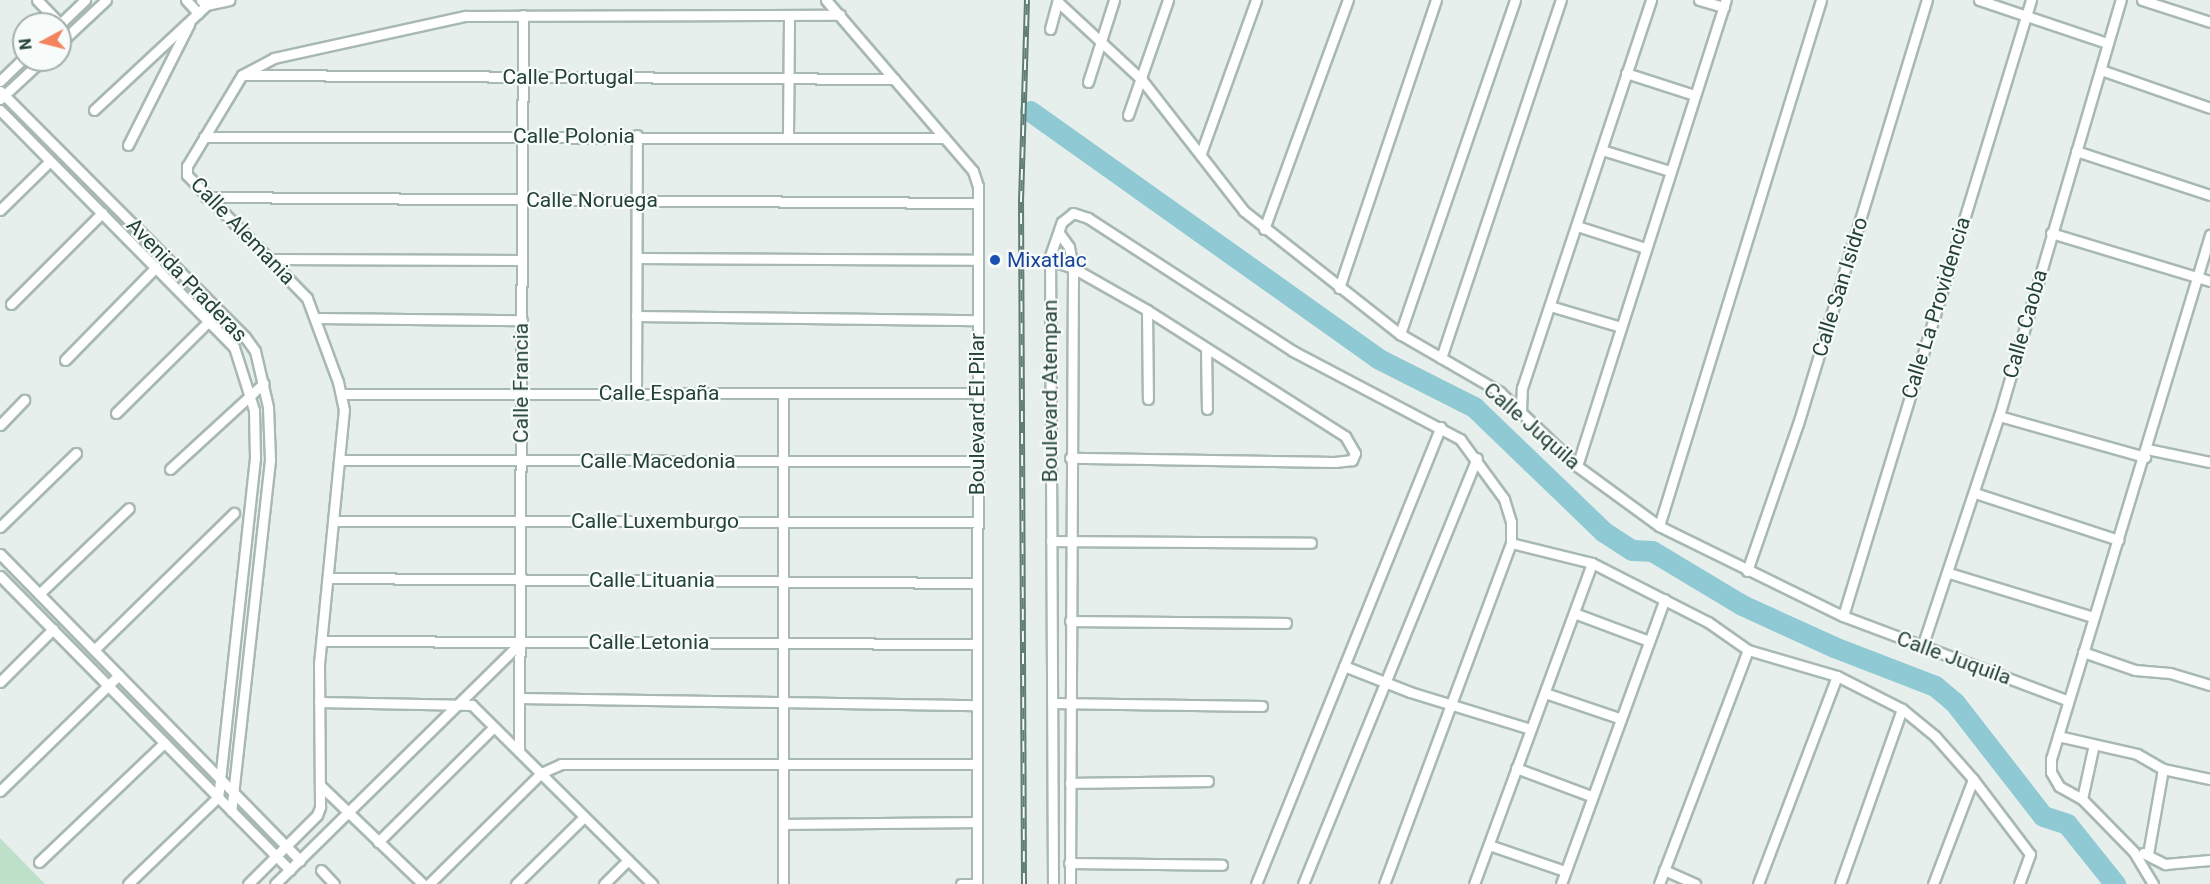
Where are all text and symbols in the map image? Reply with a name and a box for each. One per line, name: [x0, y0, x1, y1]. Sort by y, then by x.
north arrow: [12, 12, 72, 72]
text: N: [16, 37, 36, 51]
street label: Calle Portugal: [502, 64, 634, 90]
street label: Calle Polonia: [513, 123, 635, 149]
street label: Calle Alemania: [185, 172, 301, 290]
street label: Calle Noruega: [526, 187, 658, 213]
street label: Avenida Praderas: [121, 213, 253, 347]
street label: Calle San Isidro: [1807, 214, 1873, 360]
street label: Calle La Providencia: [1896, 214, 1976, 402]
place label: Mixatlac: [1007, 247, 1087, 273]
marker: Mixatlac: [988, 253, 1002, 267]
street label: Calle Caoba: [1997, 267, 2053, 381]
street label: Boulevard Atempan: [1037, 300, 1063, 482]
street label: Calle Francia: [508, 323, 534, 443]
street label: Boulevard El Pilar: [964, 333, 990, 495]
street label: Calle Juquila: [1478, 377, 1586, 475]
street label: Calle España: [599, 380, 719, 406]
street label: Calle Macedonia: [580, 448, 736, 474]
street label: Calle Luxemburgo: [571, 508, 739, 534]
street label: Calle Lituania: [589, 567, 715, 593]
street label: Calle Juquila: [1893, 626, 2015, 690]
street label: Calle Letonia: [589, 629, 709, 655]

